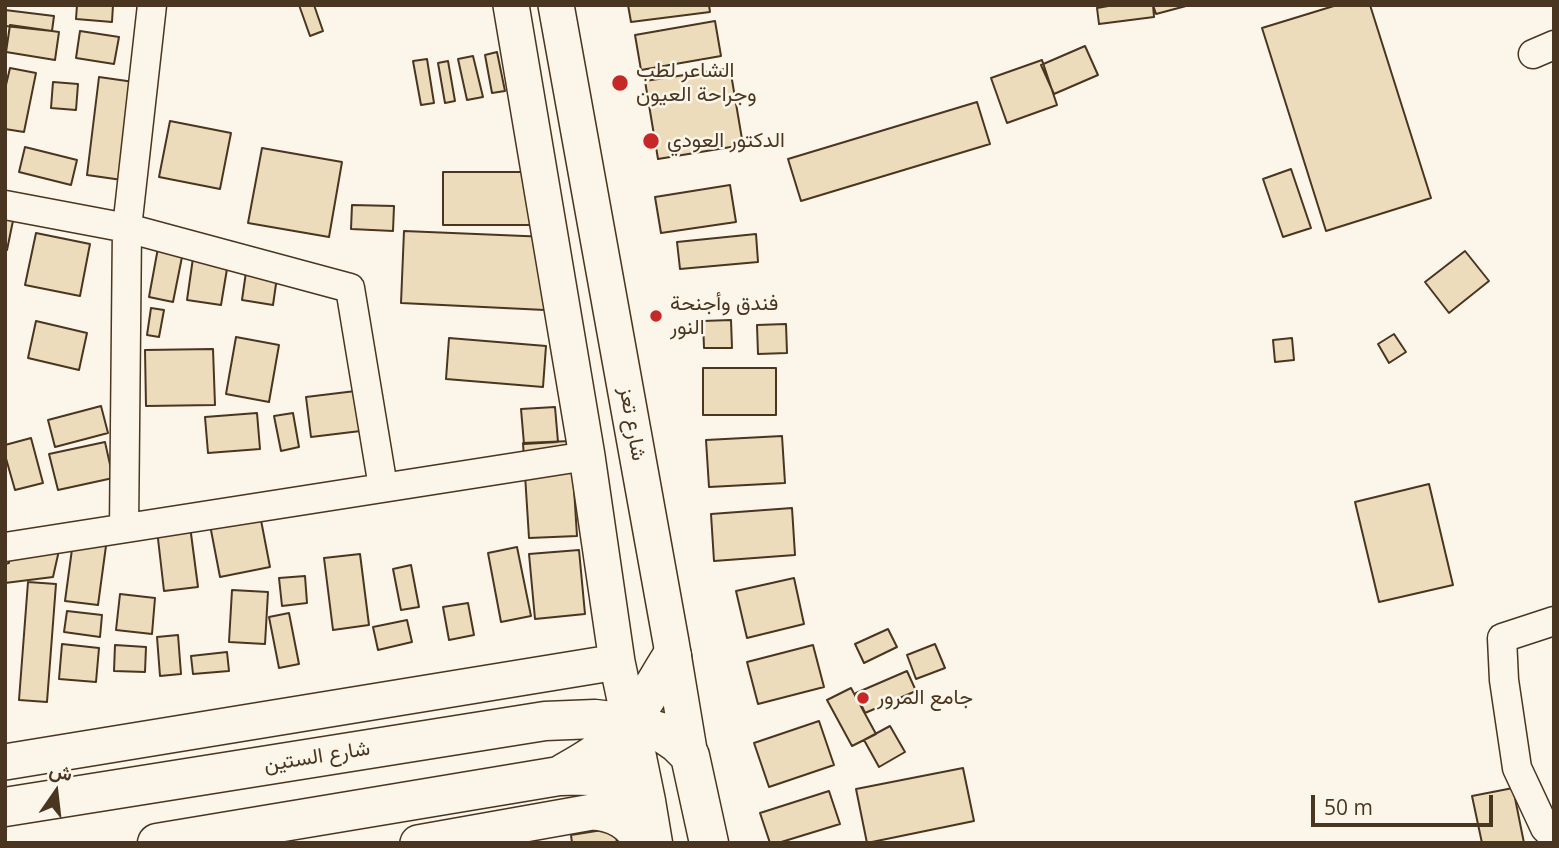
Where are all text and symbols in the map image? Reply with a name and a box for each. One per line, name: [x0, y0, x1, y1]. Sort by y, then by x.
place label: الشاعر لطب وجراحة العيون: [636, 58, 757, 108]
marker: الشاعر لطب وجراحة العيون: [610, 73, 630, 93]
place label: الدكتور العودي: [667, 128, 785, 154]
marker: الدكتور العودي: [641, 131, 661, 151]
place label: فندق وأجنحة النور: [670, 291, 778, 341]
marker: فندق وأجنحة النور: [648, 308, 664, 324]
street label: شارع تعز: [613, 385, 651, 463]
place label: جامع المرور: [877, 685, 973, 711]
marker: جامع المرور: [855, 690, 871, 706]
street label: شارع الستين: [262, 736, 372, 778]
text: ش: [47, 756, 75, 787]
north arrow: [21, 757, 91, 827]
scale bar: [1314, 782, 1496, 826]
text: 50 m: [1324, 793, 1373, 821]

